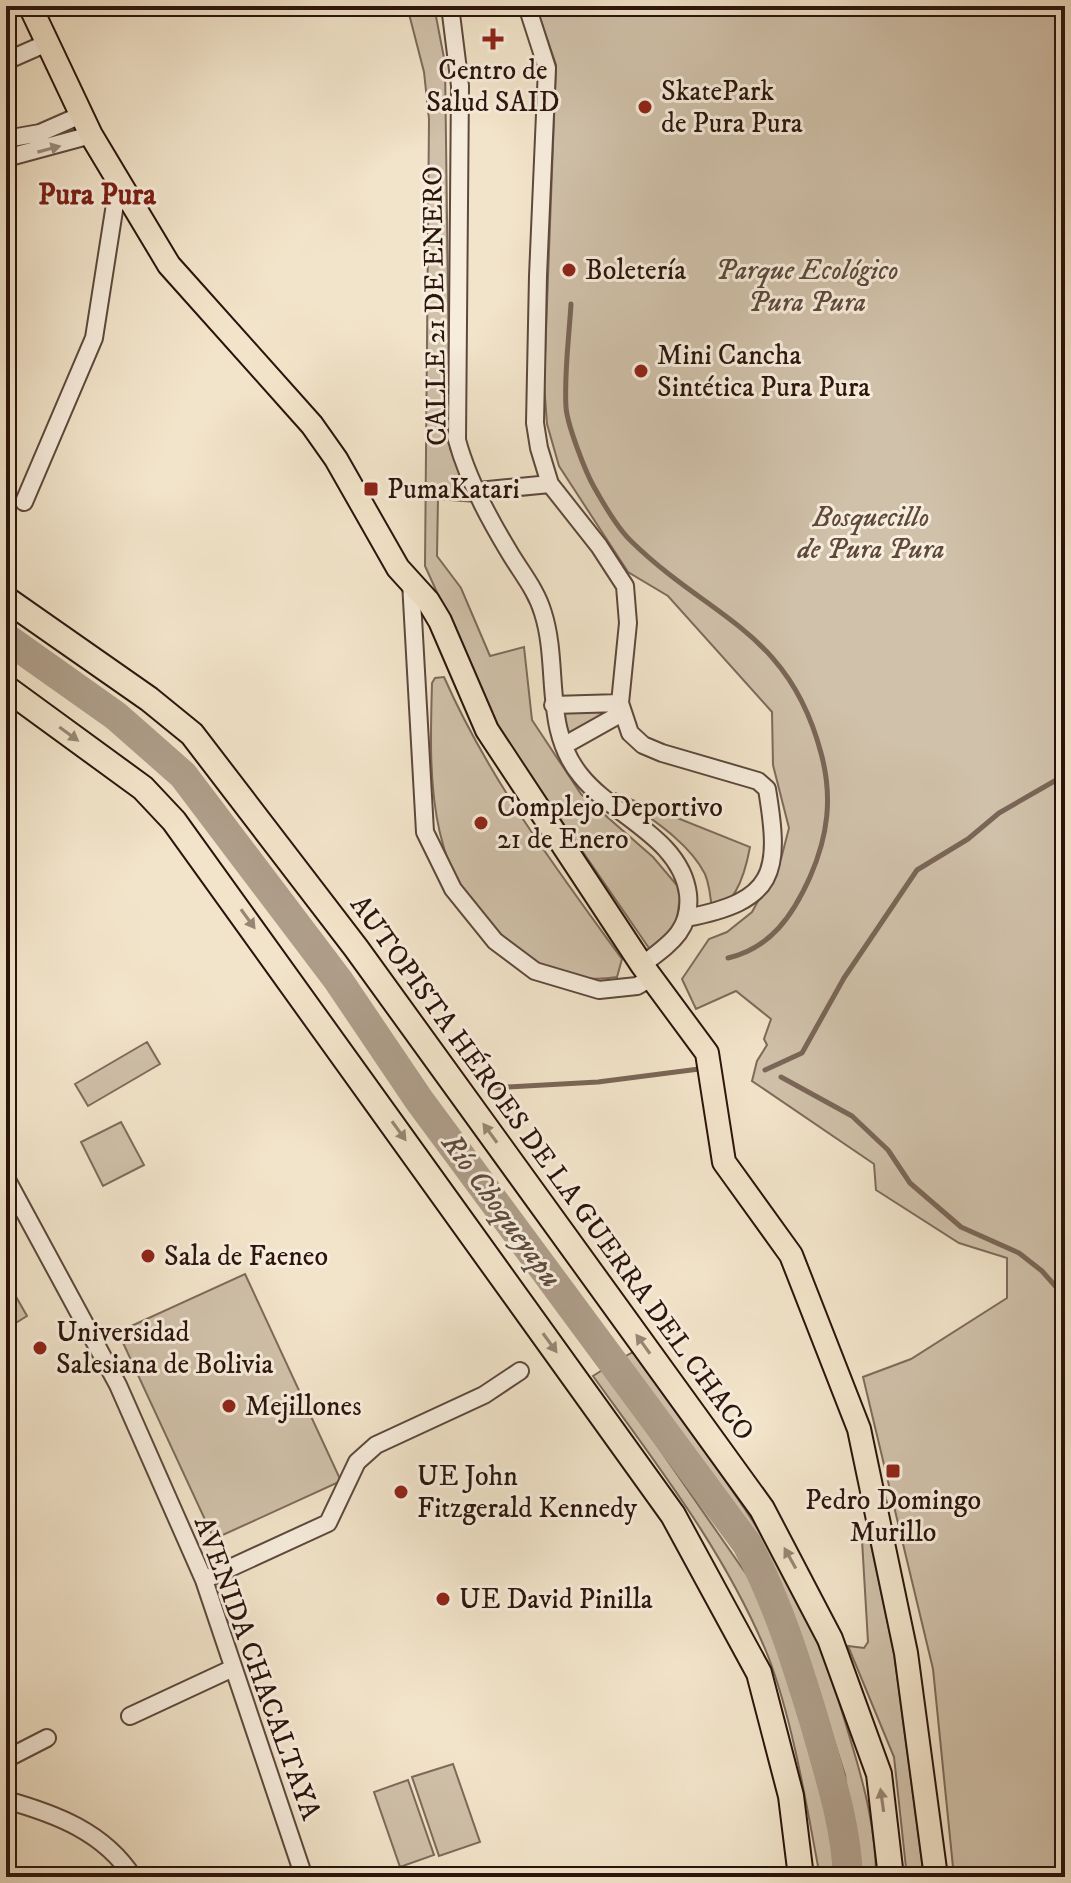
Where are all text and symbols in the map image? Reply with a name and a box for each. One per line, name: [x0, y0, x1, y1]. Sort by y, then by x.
marker: Centro de Salud SAID: [482, 28, 504, 50]
place label: Centro de Salud SAID: [426, 53, 560, 120]
place label: SkatePark de Pura Pura: [661, 74, 803, 141]
marker: SkatePark de Pura Pura: [636, 98, 654, 116]
one-way arrow: [37, 143, 62, 155]
street label: CALLE 21 DE ENERO: [415, 166, 455, 446]
district label: Pura Pura: [38, 177, 157, 214]
place label: Boletería: [585, 253, 686, 288]
park label: Parque Ecológico Pura Pura: [716, 253, 898, 320]
marker: Boletería: [560, 261, 578, 279]
place label: Mini Cancha Sintética Pura Pura: [657, 338, 870, 405]
marker: Mini Cancha Sintética Pura Pura: [632, 362, 650, 380]
place label: PumaKatari: [387, 472, 520, 507]
marker: PumaKatari: [362, 480, 380, 498]
park label: Bosquecillo de Pura Pura: [796, 500, 945, 567]
one-way arrow: [59, 725, 79, 741]
place label: Complejo Deportivo 21 de Enero: [497, 790, 723, 857]
marker: Complejo Deportivo 21 de Enero: [472, 814, 490, 832]
street label: AUTOPISTA HÉROES DE LA GUERRA DEL CHACO: [342, 888, 762, 1448]
one-way arrow: [240, 909, 255, 930]
one-way arrow: [391, 1120, 407, 1142]
one-way arrow: [483, 1123, 498, 1144]
water label: Río Choqueyapu: [432, 1126, 569, 1295]
place label: Sala de Faeneo: [164, 1239, 328, 1274]
marker: Sala de Faeneo: [139, 1247, 157, 1265]
place label: Universidad Salesiana de Bolivia: [56, 1315, 273, 1382]
one-way arrow: [542, 1332, 557, 1353]
one-way arrow: [636, 1333, 651, 1354]
marker: Universidad Salesiana de Bolivia: [31, 1339, 49, 1357]
place label: Mejillones: [245, 1389, 361, 1424]
marker: Mejillones: [220, 1397, 238, 1415]
place label: UE John Fitzgerald Kennedy: [417, 1459, 638, 1526]
marker: Pedro Domingo Murillo: [884, 1462, 902, 1480]
marker: UE John Fitzgerald Kennedy: [392, 1483, 410, 1501]
place label: Pedro Domingo Murillo: [805, 1483, 981, 1550]
street label: AVENIDA CHACALTAYA: [186, 1512, 329, 1826]
one-way arrow: [783, 1546, 797, 1569]
place label: UE David Pinilla: [459, 1582, 653, 1617]
marker: UE David Pinilla: [434, 1590, 452, 1608]
one-way arrow: [875, 1787, 888, 1812]

